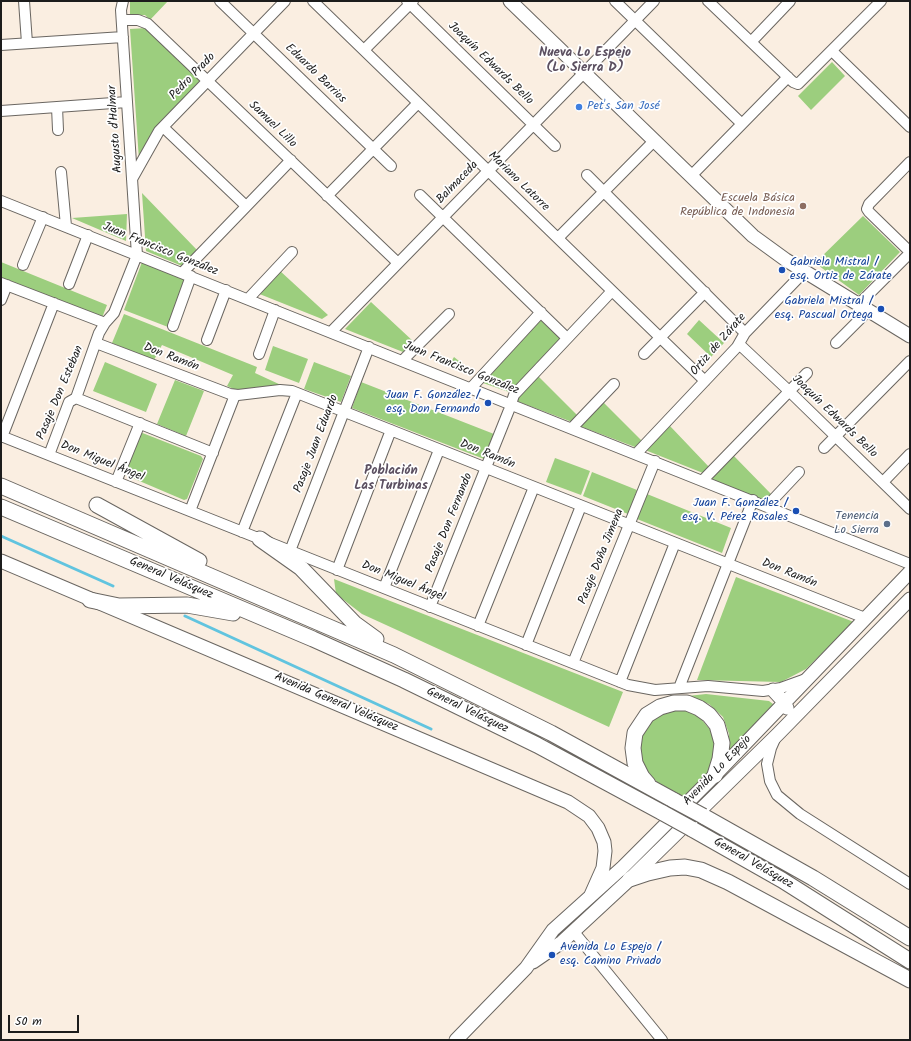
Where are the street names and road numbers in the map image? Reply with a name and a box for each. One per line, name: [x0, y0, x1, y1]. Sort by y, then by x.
street label: Joaquín Edwards Bello: [444, 20, 536, 108]
street label: Eduardo Barrios: [281, 41, 349, 107]
street label: Pedro Prado: [167, 51, 219, 103]
street label: Augusto d'Halmar: [106, 85, 126, 173]
street label: Samuel Lillo: [245, 99, 299, 151]
street label: Mariano Latorre: [484, 149, 552, 215]
street label: Balmaceda: [434, 159, 482, 207]
street label: Juan Francisco González: [100, 220, 220, 280]
street label: Ortiz de Zárate: [688, 311, 750, 379]
street label: Juan Francisco González: [401, 339, 521, 399]
street label: Don Ramón: [141, 341, 201, 375]
street label: Pasaje Don Esteban: [35, 344, 87, 442]
street label: Joaquín Edwards Bello: [788, 373, 880, 461]
street label: Pasaje Juan Eduardo: [292, 393, 342, 495]
street label: Don Ramón: [457, 437, 517, 473]
street label: Don Miguel Ángel: [58, 439, 146, 485]
street label: Pasaje Don Fernando: [423, 471, 477, 575]
street label: Pasaje Doña Jimena: [576, 507, 628, 607]
street label: General Velásquez: [127, 555, 215, 603]
street label: Don Ramón: [759, 556, 819, 592]
street label: Don Miguel Ángel: [359, 559, 447, 605]
street label: Avenida General Velásquez: [272, 670, 400, 736]
street label: General Velásquez: [424, 685, 510, 737]
street label: Avenida Lo Espejo: [681, 733, 755, 809]
street label: General Velásquez: [711, 835, 795, 893]

